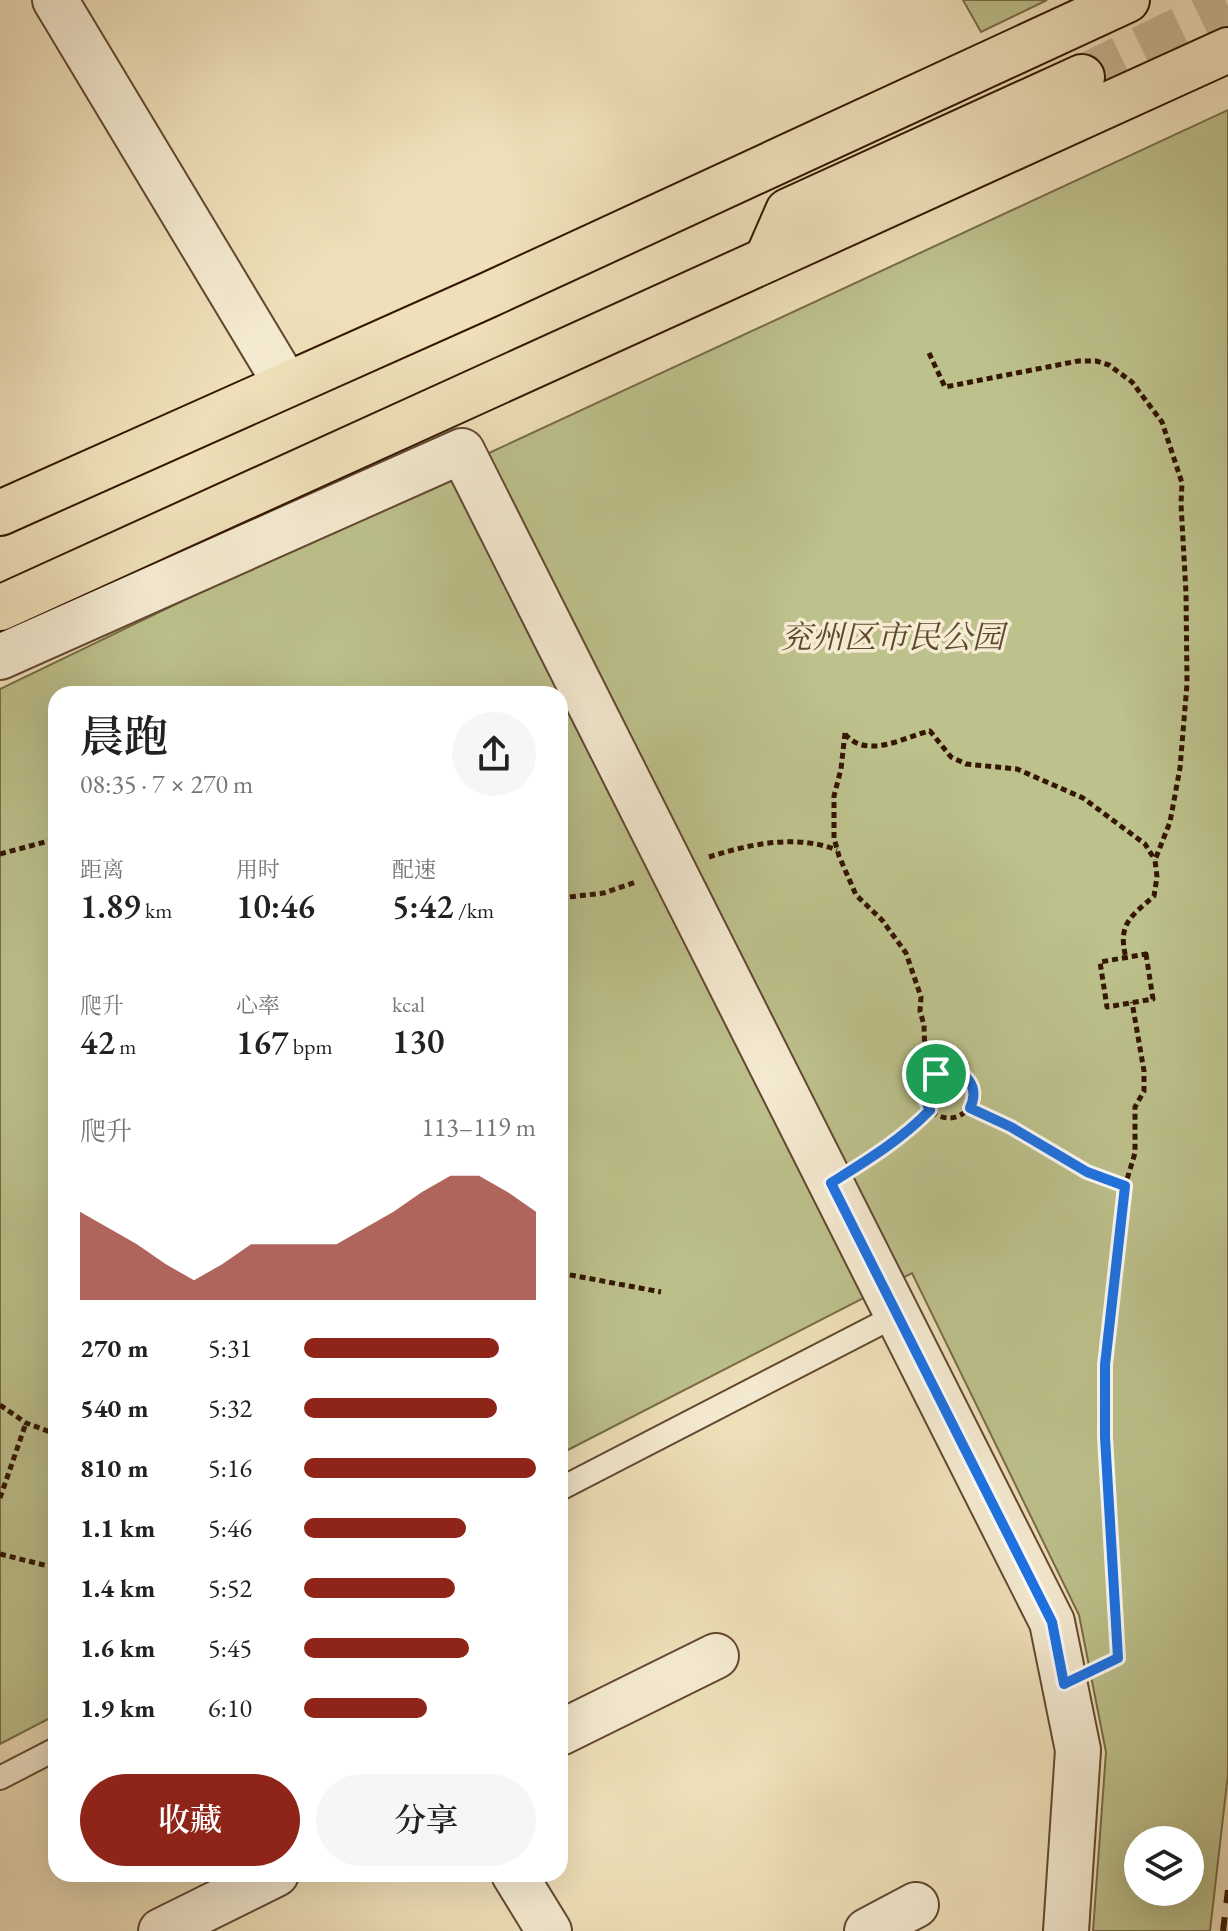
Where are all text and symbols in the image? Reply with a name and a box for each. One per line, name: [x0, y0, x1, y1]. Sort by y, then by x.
park label: 兖州区市民公园: [780, 616, 1009, 658]
text: 晨跑: [80, 708, 168, 765]
button: share: [452, 712, 536, 796]
text: 08:35 · 7 × 270 m: [80, 767, 253, 801]
text: 距离: [80, 855, 124, 884]
text: 用时: [236, 855, 280, 884]
text: 配速: [392, 855, 436, 884]
text: 1.89: [80, 884, 141, 928]
text: 10:46: [236, 884, 315, 928]
text: 5:42: [392, 884, 454, 928]
text: km: [141, 896, 172, 925]
text: /km: [454, 896, 494, 925]
text: kcal: [392, 990, 425, 1019]
text: 爬升: [80, 991, 124, 1020]
text: 心率: [236, 991, 280, 1020]
text: 130: [392, 1019, 444, 1063]
text: 42: [80, 1020, 115, 1064]
text: 167: [236, 1020, 288, 1064]
text: m: [115, 1032, 136, 1061]
text: bpm: [288, 1032, 333, 1061]
pin: [902, 1040, 970, 1108]
icon: arrive: [914, 1052, 958, 1096]
text: 113–119 m: [421, 1110, 536, 1144]
text: 爬升: [80, 1114, 132, 1148]
text: 270 m: [80, 1331, 148, 1365]
text: 5:31: [208, 1331, 252, 1365]
text: 540 m: [80, 1391, 148, 1425]
text: 5:32: [208, 1391, 252, 1425]
text: 810 m: [80, 1451, 148, 1485]
text: 5:16: [208, 1451, 252, 1485]
text: 1.1 km: [80, 1511, 155, 1545]
text: 5:46: [208, 1511, 252, 1545]
text: 1.4 km: [80, 1571, 155, 1605]
text: 5:52: [208, 1571, 252, 1605]
text: 1.6 km: [80, 1631, 155, 1665]
text: 5:45: [208, 1631, 252, 1665]
text: 1.9 km: [80, 1691, 155, 1725]
text: 6:10: [208, 1691, 252, 1725]
button: 收藏: [80, 1774, 300, 1866]
button: 分享: [316, 1774, 536, 1866]
map controls: [1124, 1826, 1204, 1906]
button: layers: [1124, 1826, 1204, 1906]

